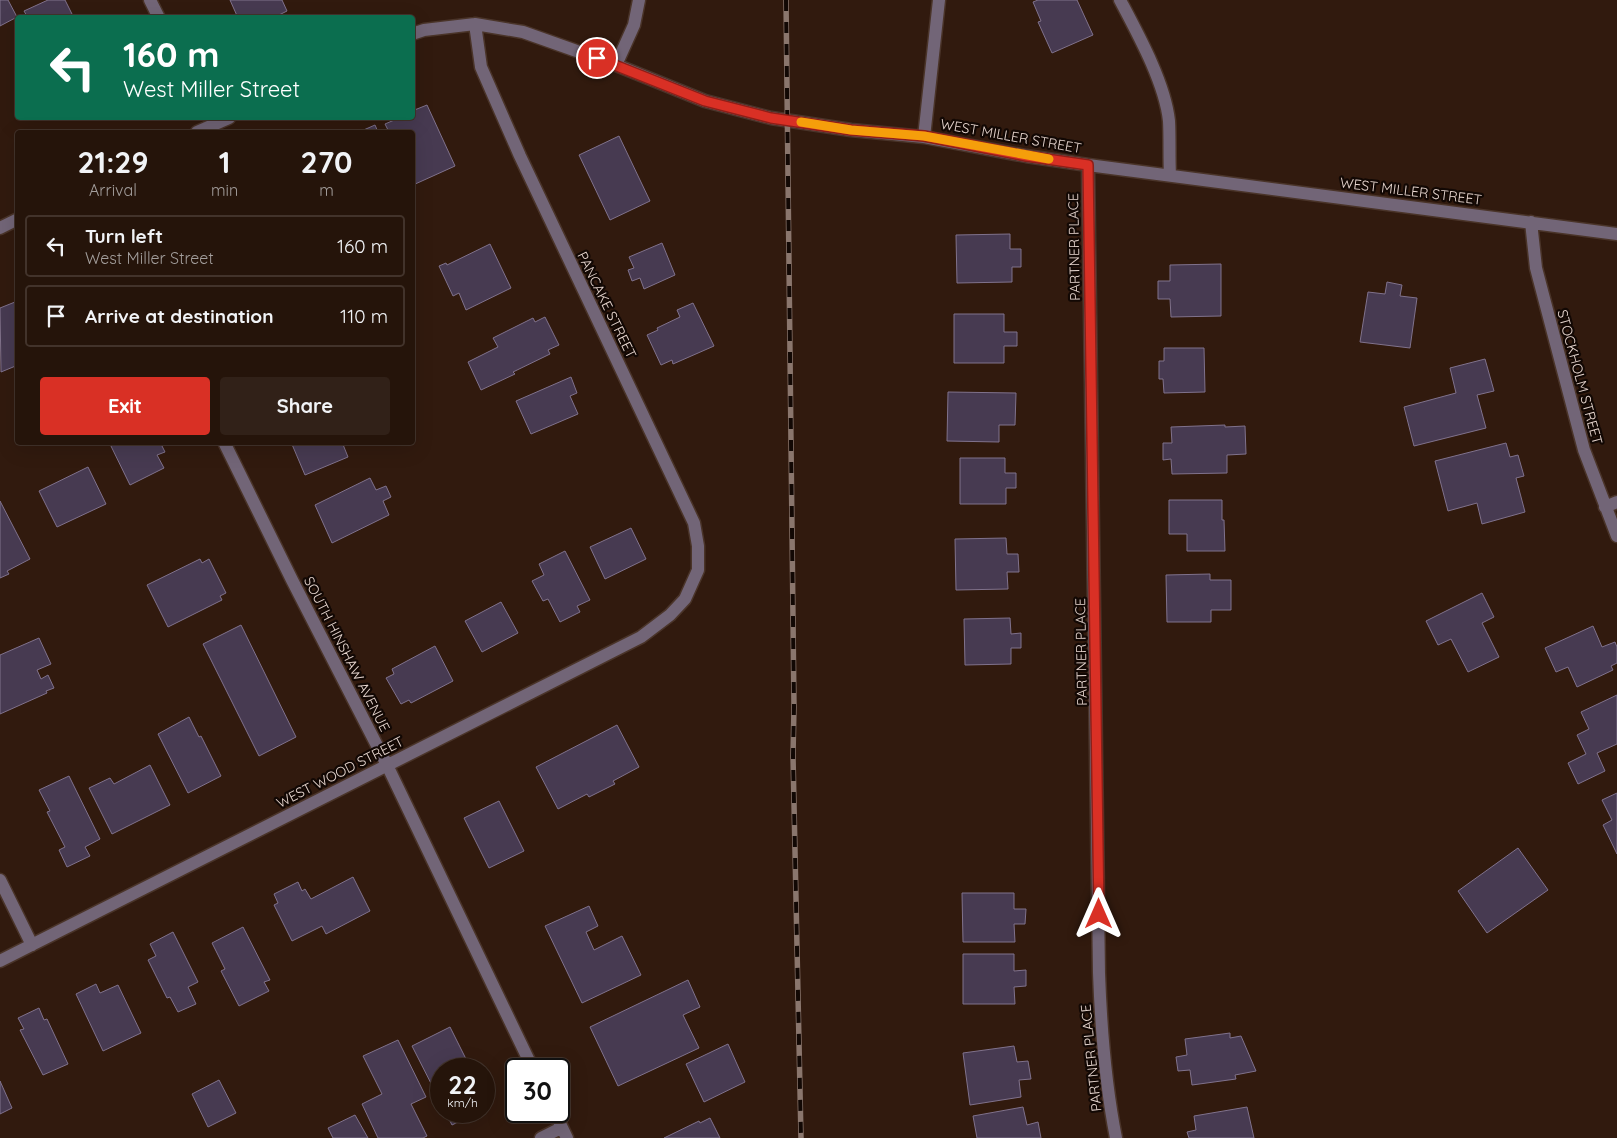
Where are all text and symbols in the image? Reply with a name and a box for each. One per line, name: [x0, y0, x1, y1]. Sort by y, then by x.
text: 160 m: [123, 32, 220, 76]
icon: left: [40, 35, 105, 100]
pin: [576, 37, 618, 79]
icon: arrive: [583, 44, 611, 72]
text: West Miller Street: [123, 75, 300, 103]
street label: WEST MILLER STREET: [939, 115, 1083, 157]
text: 21:29: [77, 143, 148, 181]
text: 1: [219, 143, 230, 181]
text: 270: [301, 143, 353, 181]
street label: WEST MILLER STREET: [1339, 173, 1483, 209]
text: Arrival: [89, 180, 137, 200]
text: min: [211, 180, 238, 200]
text: m: [319, 180, 334, 200]
street label: PARTNER PLACE: [1064, 193, 1084, 301]
text: Turn left: [85, 224, 163, 248]
icon: left: [42, 232, 70, 260]
text: 160 m: [337, 234, 388, 258]
text: West Miller Street: [85, 248, 214, 268]
street label: PANCAKE STREET: [573, 249, 641, 361]
icon: arrive: [42, 302, 70, 330]
text: Arrive at destination: [85, 304, 274, 328]
text: 110 m: [340, 304, 388, 328]
street label: STOCKHOLM STREET: [1553, 308, 1607, 446]
button: Exit: [40, 377, 210, 435]
button: Share: [220, 377, 390, 435]
street label: SOUTH HINSHAW AVENUE: [300, 573, 394, 735]
street label: PARTNER PLACE: [1071, 598, 1091, 706]
street label: WEST WOOD STREET: [273, 732, 407, 812]
position arrow: [1072, 887, 1124, 939]
street label: PARTNER PLACE: [1076, 1003, 1106, 1112]
speed limit sign: 30: [505, 1058, 570, 1123]
text: 22: [448, 1069, 477, 1100]
text: km/h: [447, 1095, 478, 1110]

